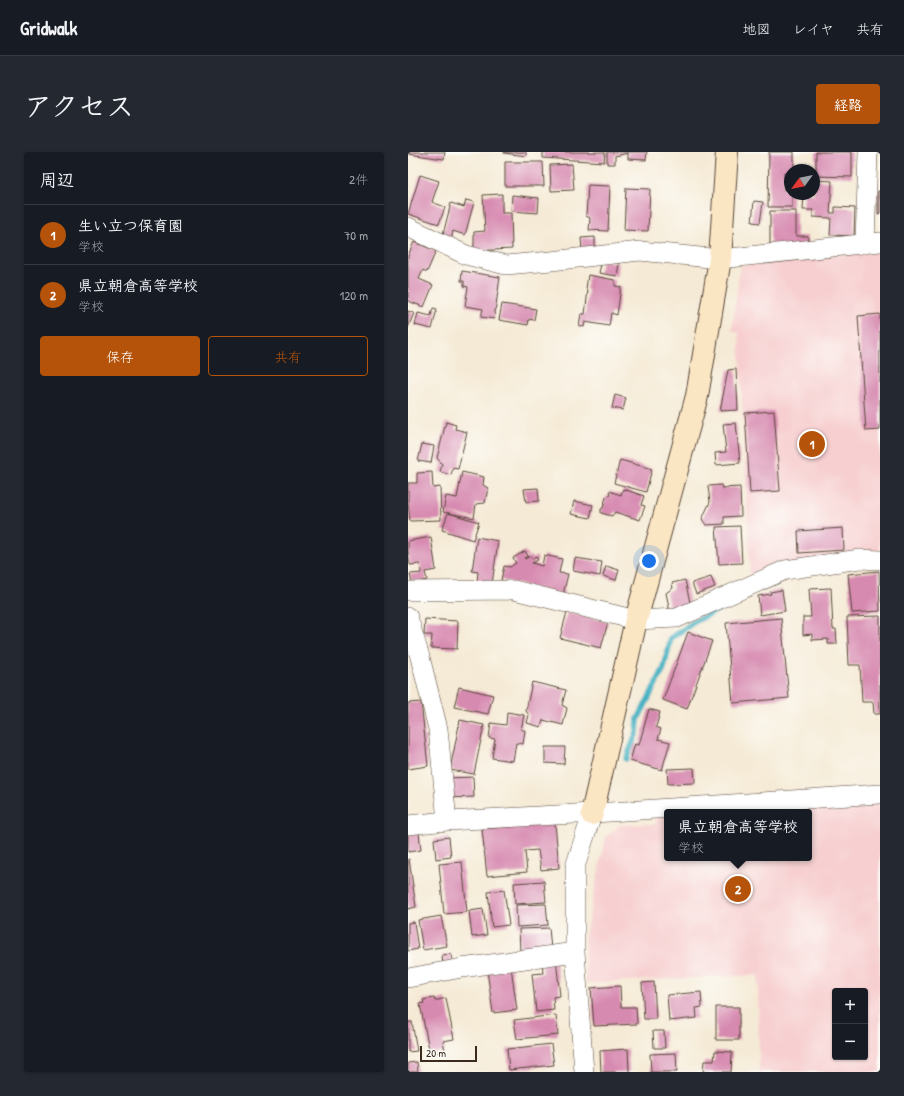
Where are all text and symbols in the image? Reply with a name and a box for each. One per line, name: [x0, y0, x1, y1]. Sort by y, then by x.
text: Gridwalk: [20, 15, 77, 41]
text: 地図: [743, 19, 771, 38]
text: レイヤ: [793, 19, 834, 38]
text: 共有: [856, 19, 884, 38]
button: 経路: [816, 84, 880, 124]
text: アクセス: [24, 87, 134, 125]
north arrow: [784, 164, 820, 200]
text: 周辺: [40, 168, 74, 191]
text: 2件: [349, 170, 368, 188]
text: 生い立つ保育園: [78, 215, 183, 236]
text: 1: [51, 226, 55, 244]
text: 70 m: [344, 226, 368, 244]
text: 学校: [78, 237, 104, 255]
text: 県立朝倉高等学校: [78, 275, 198, 296]
text: 2: [50, 286, 56, 304]
text: 120 m: [340, 286, 368, 304]
text: 学校: [78, 297, 104, 315]
button: 保存: [40, 336, 200, 376]
button: 共有: [208, 336, 368, 376]
pin: 1: [799, 429, 825, 459]
your location: [639, 551, 659, 571]
popup: [664, 809, 812, 861]
text: 県立朝倉高等学校: [678, 816, 798, 837]
text: 学校: [678, 838, 704, 856]
pin: 2: [725, 874, 751, 904]
map controls: [832, 988, 868, 1060]
button: +: [832, 988, 868, 1024]
button: −: [832, 1024, 868, 1060]
scale bar: [420, 1044, 477, 1063]
text: 20 m: [426, 1046, 446, 1060]

